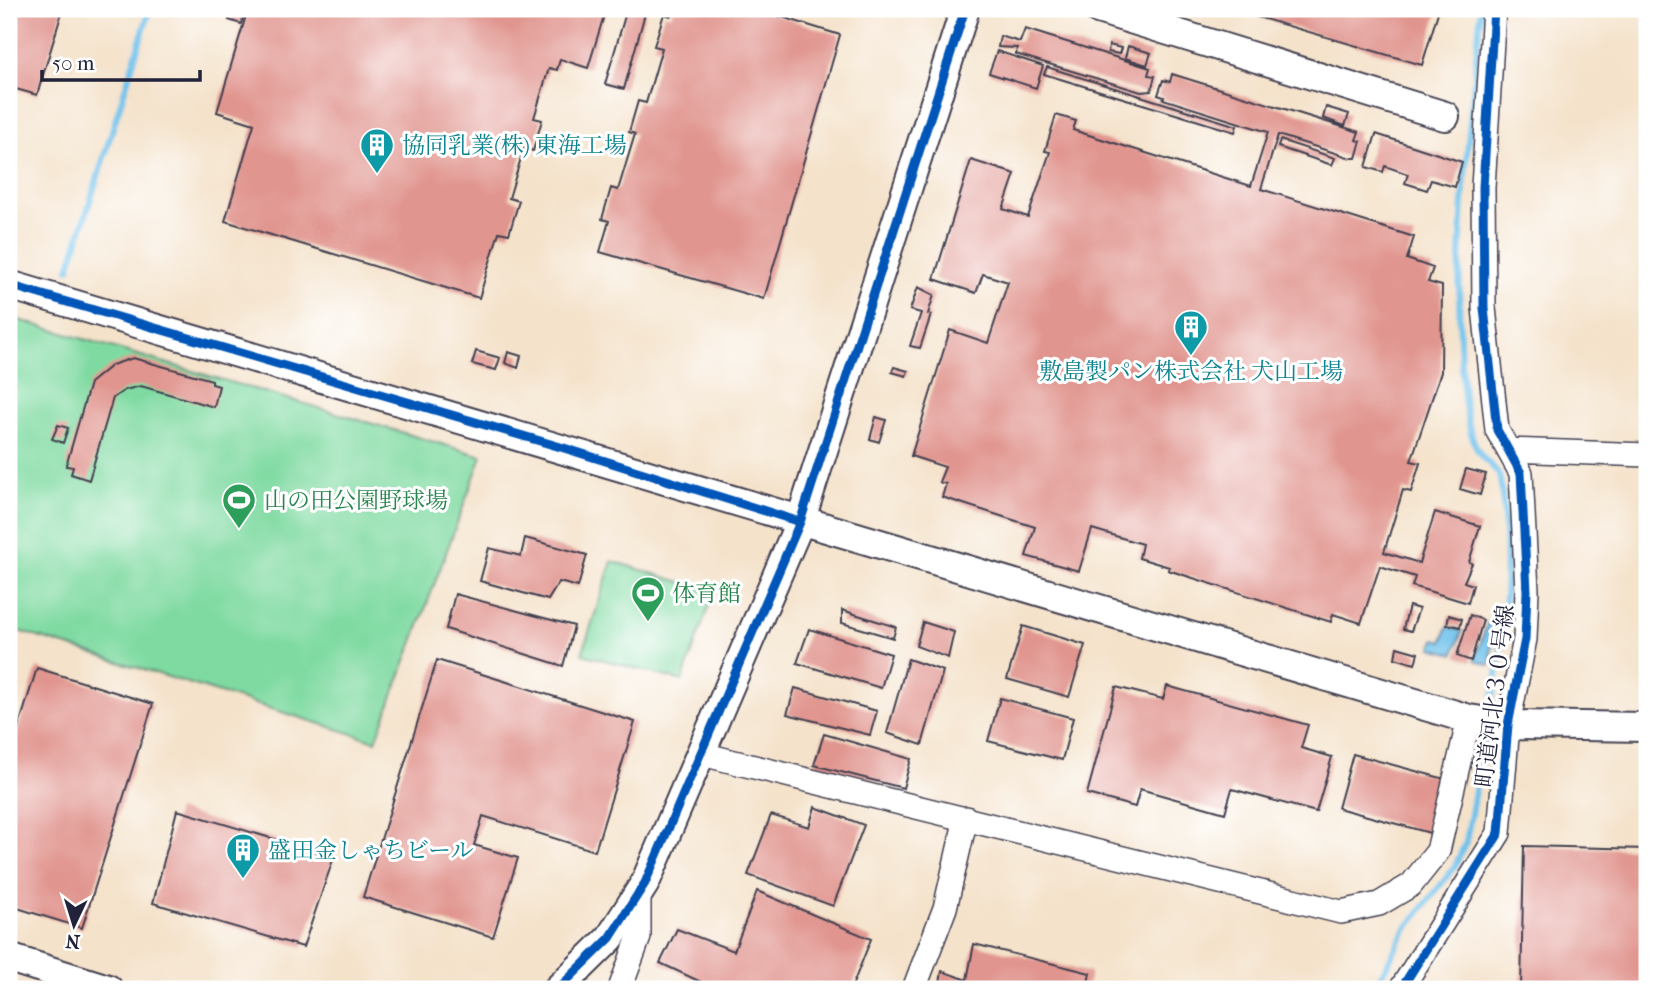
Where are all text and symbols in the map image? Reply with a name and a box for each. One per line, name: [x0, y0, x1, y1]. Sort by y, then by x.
scale bar: [42, 38, 200, 82]
text: 50 m: [52, 51, 95, 75]
building icon: 協同乳業(株) 東海工場: [358, 126, 396, 175]
place label: 協同乳業(株) 東海工場: [402, 132, 627, 159]
building icon: 敷島製パン株式会社 犬山工場: [1172, 308, 1210, 357]
place label: 敷島製パン株式会社 犬山工場: [1039, 358, 1343, 385]
sports icon: 山の田公園野球場: [220, 481, 258, 530]
place label: 山の田公園野球場: [264, 487, 448, 514]
sports icon: 体育館: [629, 574, 667, 623]
place label: 体育館: [672, 580, 741, 607]
street label: 町道河北３０号線: [1470, 603, 1520, 789]
building icon: 盛田金しゃちビール: [224, 831, 262, 880]
place label: 盛田金しゃちビール: [268, 837, 474, 864]
north arrow: [38, 890, 108, 960]
text: N: [64, 929, 81, 952]

